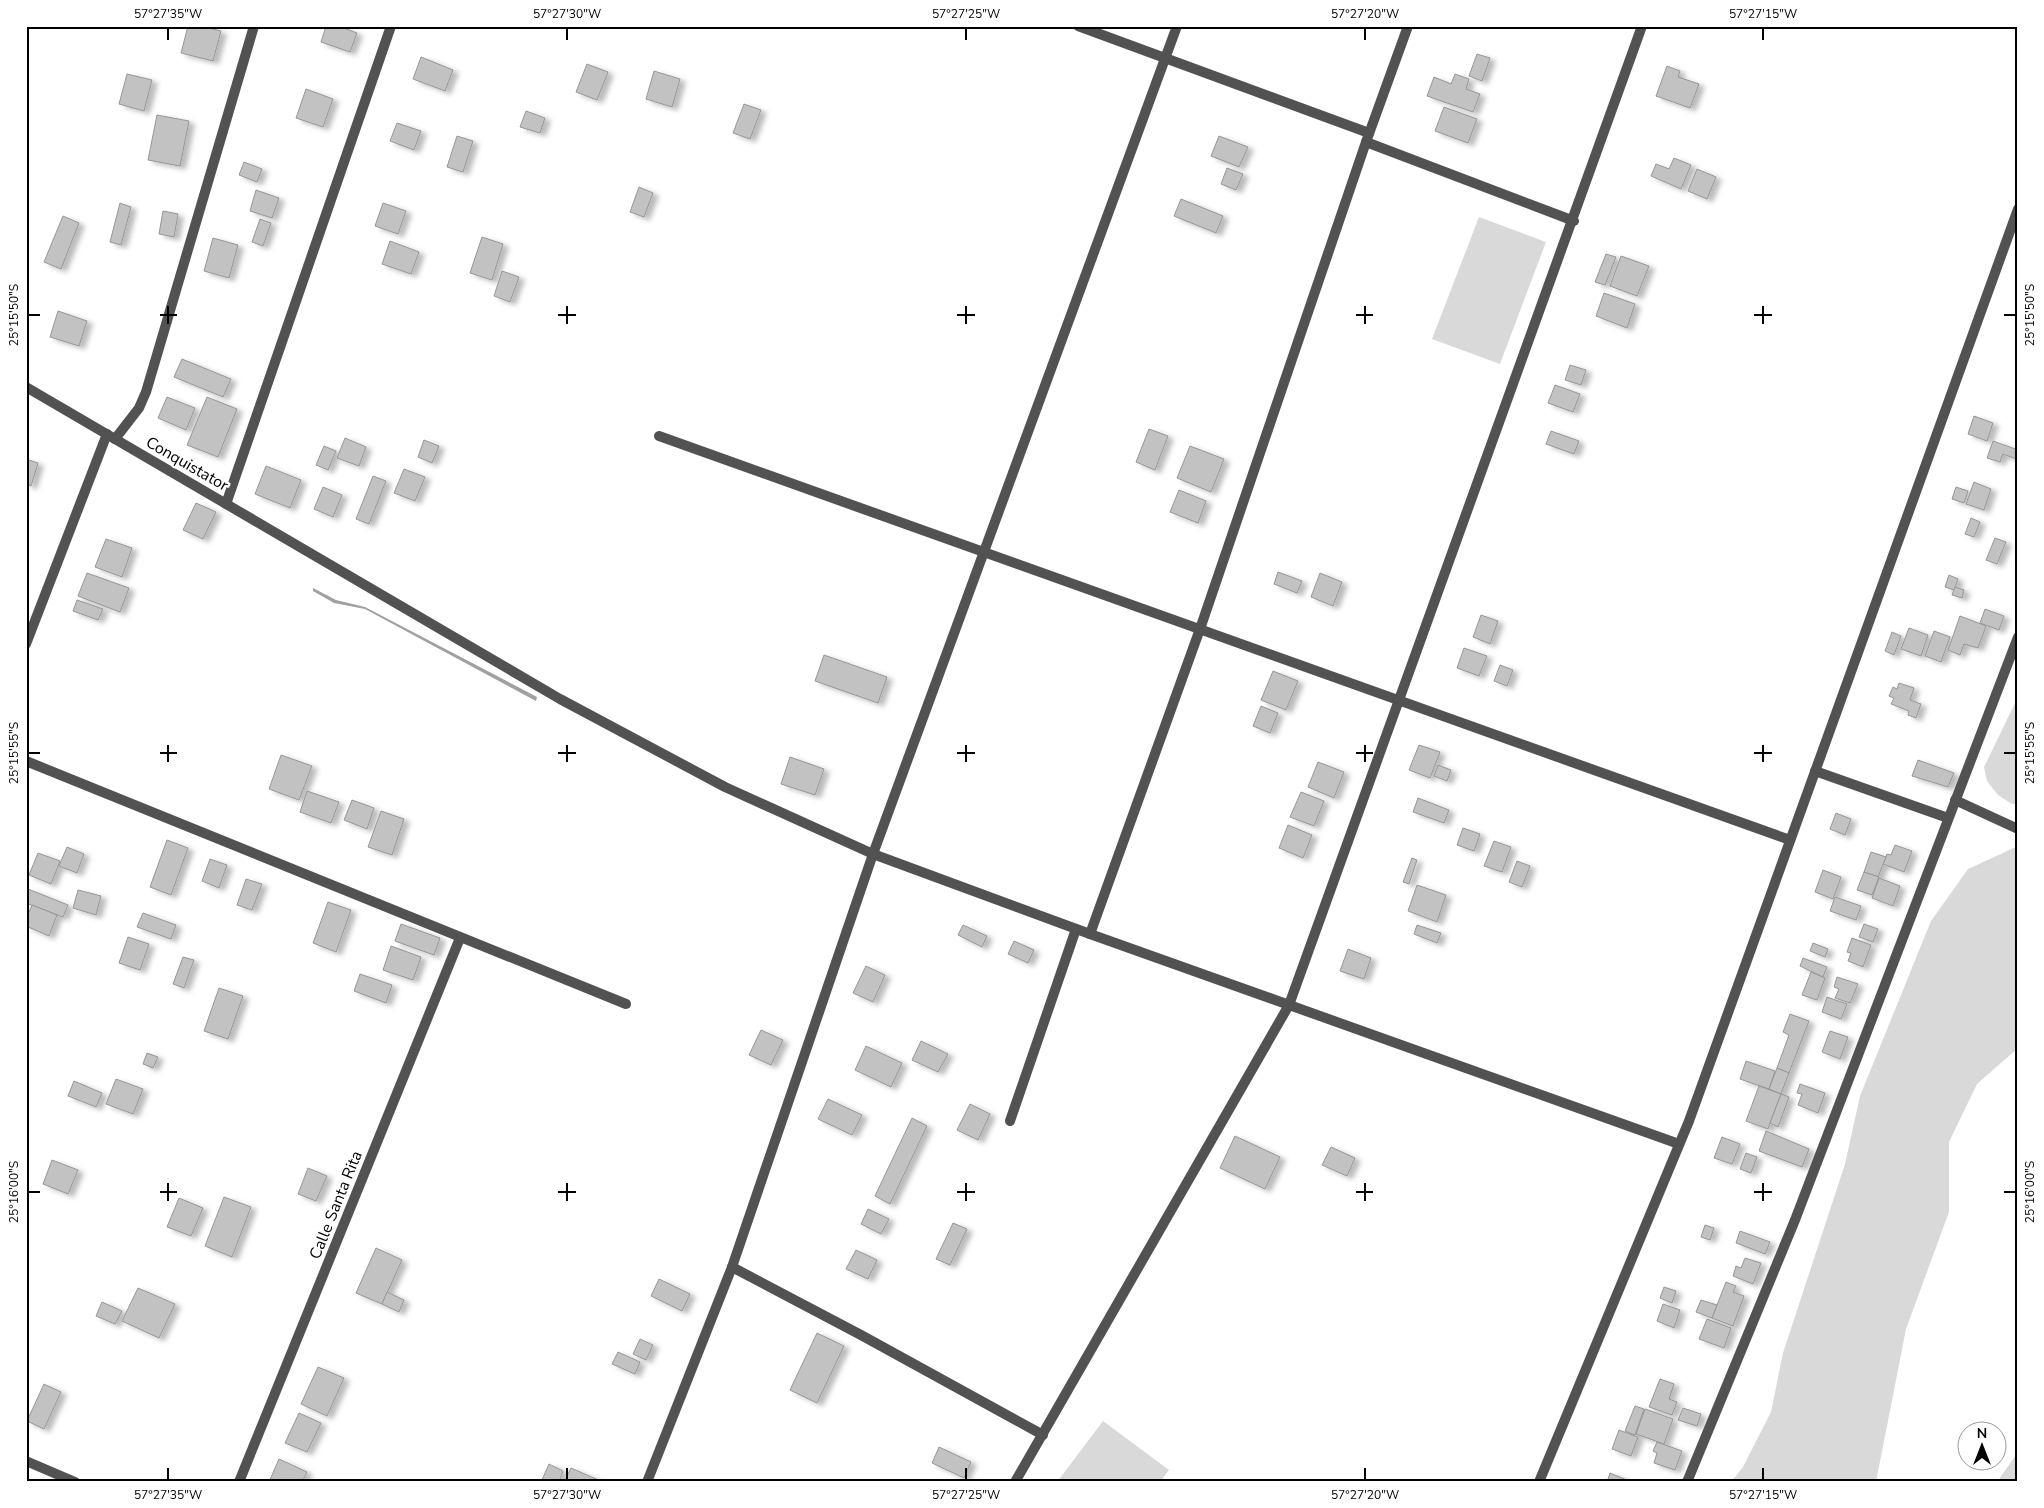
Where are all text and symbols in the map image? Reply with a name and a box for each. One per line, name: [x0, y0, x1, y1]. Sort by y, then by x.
text: 57°27'35"W: [134, 6, 202, 22]
text: 57°27'30"W: [533, 6, 601, 22]
text: 57°27'25"W: [932, 6, 1000, 22]
text: 57°27'20"W: [1331, 6, 1399, 22]
text: 57°27'15"W: [1729, 6, 1797, 22]
text: 25°15'50"S: [6, 284, 22, 346]
text: 25°15'50"S: [2022, 284, 2038, 346]
street label: Conquistator: [142, 431, 233, 497]
text: 25°15'55"S: [6, 722, 22, 784]
text: 25°15'55"S: [2022, 722, 2038, 784]
street label: Calle Santa Rita: [304, 1148, 368, 1262]
text: 25°16'00"S: [6, 1161, 22, 1223]
text: 25°16'00"S: [2022, 1161, 2038, 1223]
north arrow: [1956, 1420, 2006, 1470]
text: N: [1977, 1424, 1987, 1443]
text: 57°27'35"W: [134, 1487, 202, 1503]
text: 57°27'30"W: [533, 1487, 601, 1503]
text: 57°27'25"W: [932, 1487, 1000, 1503]
text: 57°27'20"W: [1331, 1487, 1399, 1503]
text: 57°27'15"W: [1729, 1487, 1797, 1503]

